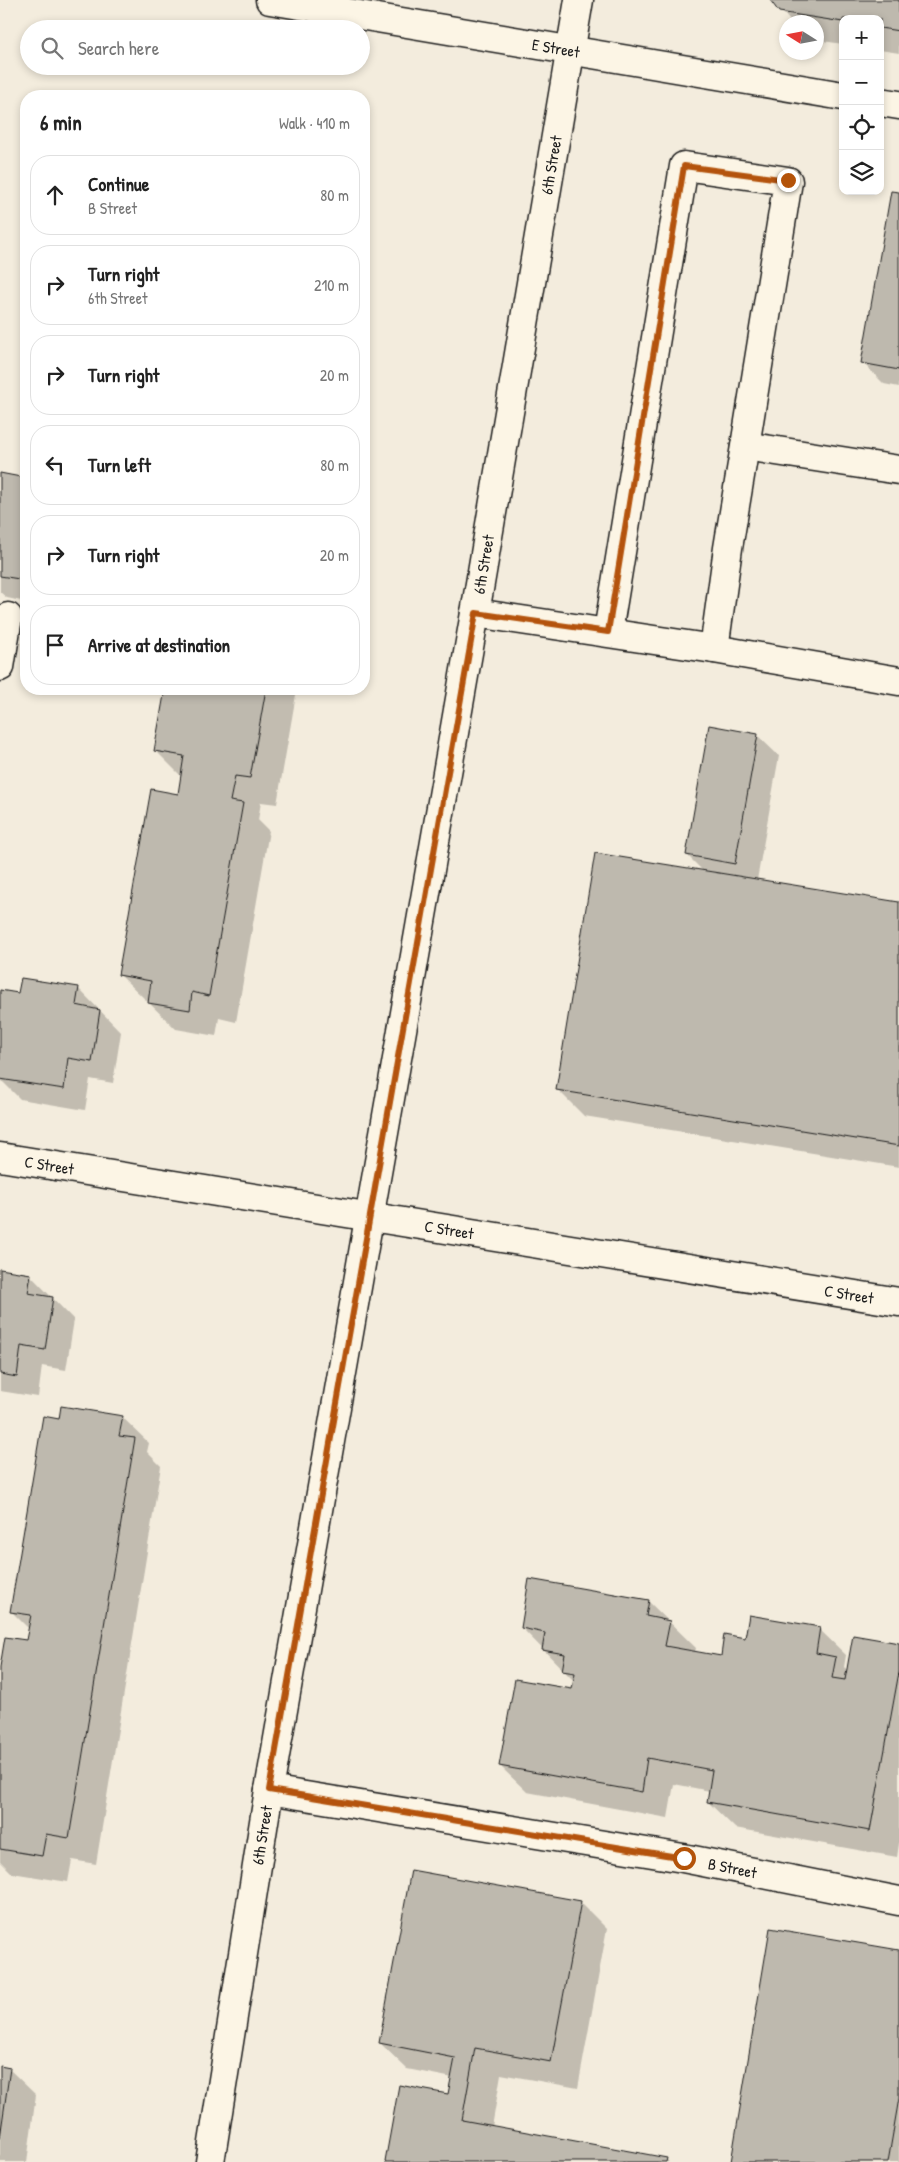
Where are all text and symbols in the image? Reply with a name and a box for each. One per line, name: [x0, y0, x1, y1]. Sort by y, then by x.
north arrow: [779, 15, 824, 60]
map controls: [839, 15, 884, 195]
button: +: [839, 15, 884, 60]
search box: [20, 20, 370, 75]
street label: E Street: [530, 33, 582, 63]
icon: search: [38, 34, 66, 62]
text: Search here: [78, 35, 159, 61]
button: −: [839, 60, 884, 105]
button: locate: [839, 105, 884, 150]
text: 6 min: [40, 108, 82, 137]
text: Walk · 410 m: [279, 112, 350, 134]
street label: 6th Street: [535, 133, 567, 196]
button: layers: [839, 150, 884, 195]
route end: [777, 169, 800, 192]
text: Continue: [88, 171, 149, 197]
icon: ahead: [41, 181, 69, 209]
text: 80 m: [320, 184, 349, 206]
text: B Street: [88, 197, 137, 219]
text: Turn right: [88, 261, 159, 287]
icon: right: [41, 271, 69, 299]
text: 210 m: [314, 274, 349, 296]
text: 6th Street: [88, 287, 148, 309]
icon: right: [41, 361, 69, 389]
text: Turn right: [88, 362, 159, 388]
text: 20 m: [320, 364, 349, 386]
icon: left: [41, 451, 69, 479]
text: Turn left: [88, 452, 151, 478]
text: 80 m: [320, 454, 349, 476]
street label: 6th Street: [467, 533, 499, 595]
icon: right: [41, 541, 69, 569]
text: Turn right: [88, 542, 159, 568]
text: 20 m: [320, 544, 349, 566]
icon: arrive: [41, 631, 69, 659]
text: Arrive at destination: [88, 632, 230, 658]
street label: C Street: [23, 1150, 76, 1180]
street label: C Street: [423, 1215, 476, 1244]
street label: C Street: [823, 1279, 876, 1309]
street label: 6th Street: [246, 1803, 277, 1866]
route start: [673, 1847, 696, 1870]
street label: B Street: [706, 1852, 759, 1884]

